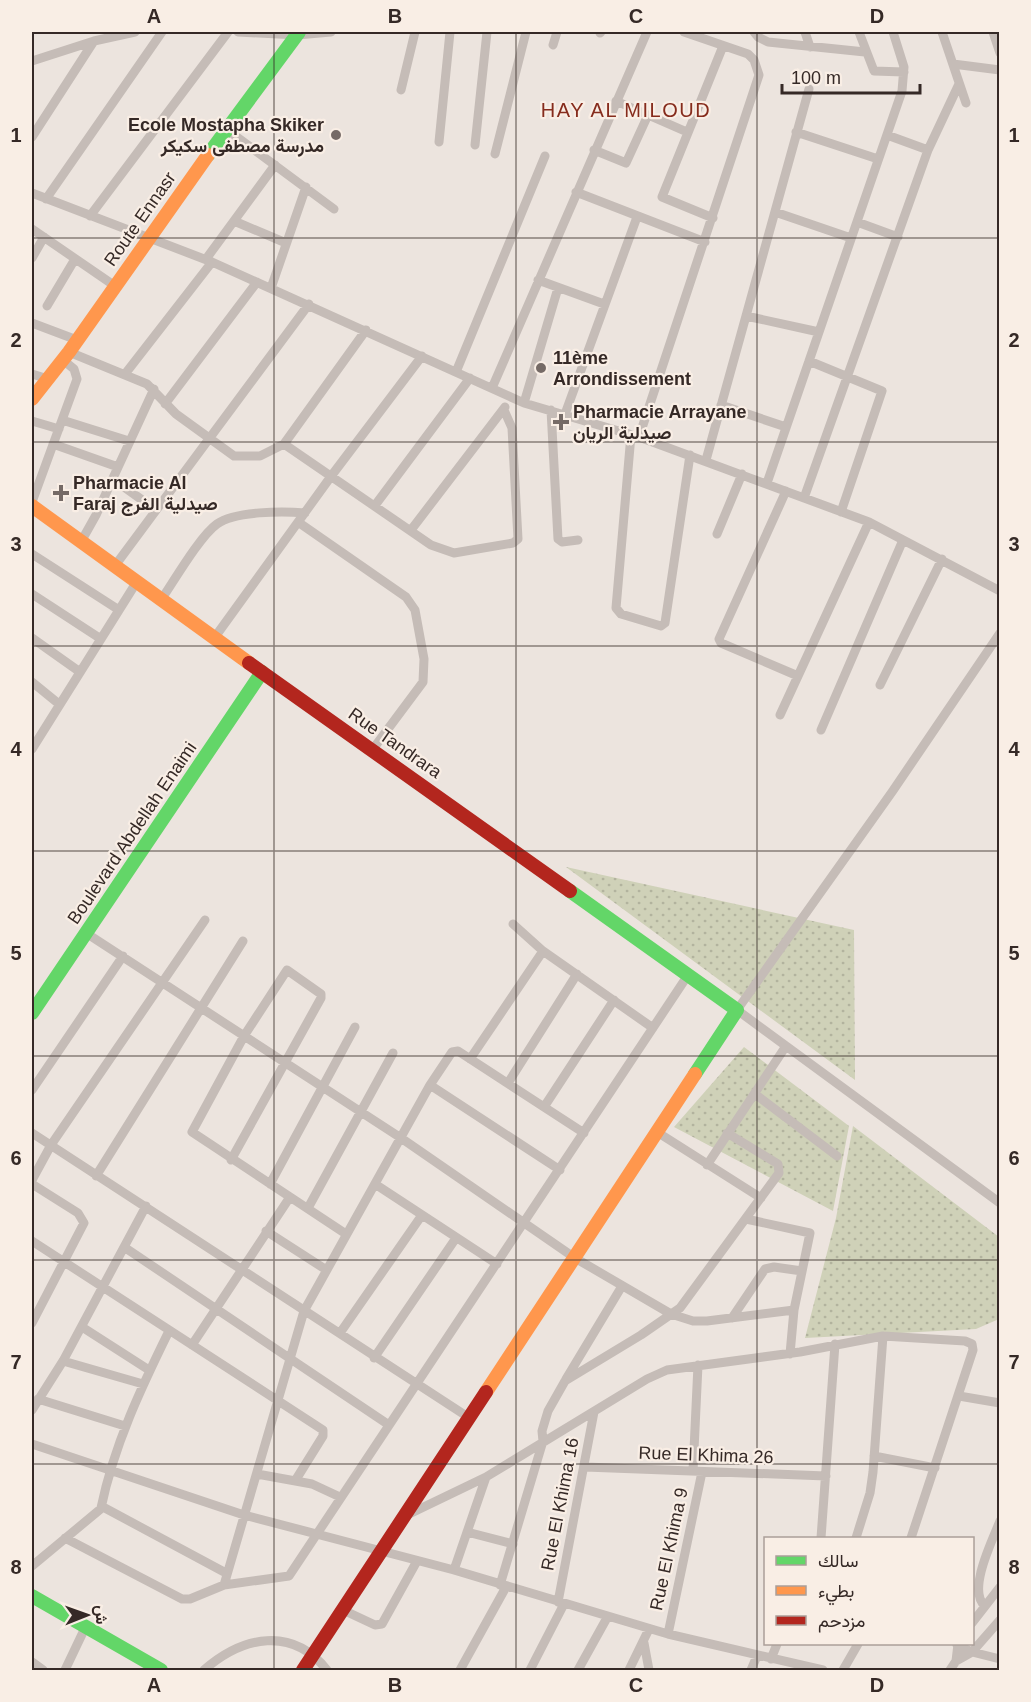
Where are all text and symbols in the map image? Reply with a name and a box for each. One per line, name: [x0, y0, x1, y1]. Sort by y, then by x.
text: A: [147, 5, 161, 27]
text: B: [388, 5, 402, 27]
text: C: [629, 5, 643, 27]
text: D: [870, 5, 884, 27]
scale bar: [782, 57, 920, 95]
text: 100 m: [791, 68, 841, 88]
district label: HAY AL MILOUD: [541, 99, 711, 121]
place label: Ecole Mostapha Skiker مدرسة مصطفى سكيكر: [128, 115, 324, 157]
text: 1: [10, 124, 22, 146]
text: 1: [1008, 124, 1020, 146]
marker: Ecole Mostapha Skiker مدرسة مصطفى سكيكر: [329, 128, 343, 142]
street label: Route Ennasr: [100, 168, 180, 270]
text: 2: [10, 329, 22, 351]
text: 2: [1008, 329, 1020, 351]
place label: 11ème Arrondissement: [553, 348, 691, 389]
marker: 11ème Arrondissement: [534, 361, 548, 375]
place label: Pharmacie Arrayane صيدلية الريان: [573, 402, 746, 444]
marker: Pharmacie Arrayane صيدلية الريان: [554, 415, 568, 429]
place label: Pharmacie Al Faraj صيدلية الفرج: [73, 473, 218, 516]
marker: Pharmacie Al Faraj صيدلية الفرج: [54, 486, 68, 500]
text: 3: [10, 533, 22, 555]
text: 3: [1008, 533, 1020, 555]
street label: Rue Tandrara: [345, 704, 446, 783]
text: 4: [10, 738, 22, 760]
street label: Boulevard Abdellah Enaimi: [64, 738, 200, 928]
text: 4: [1008, 738, 1020, 760]
text: 5: [10, 942, 22, 964]
text: 5: [1008, 942, 1020, 964]
text: 6: [10, 1147, 22, 1169]
text: 6: [1008, 1147, 1020, 1169]
text: 7: [10, 1351, 22, 1373]
text: 7: [1008, 1351, 1020, 1373]
street label: Rue El Khima 16: [537, 1436, 583, 1572]
street label: Rue El Khima 26: [638, 1443, 774, 1467]
street label: Rue El Khima 9: [646, 1486, 692, 1612]
legend: [764, 1537, 974, 1645]
text: سالك: [818, 1551, 858, 1571]
text: 8: [10, 1556, 22, 1578]
text: 8: [1008, 1556, 1020, 1578]
text: بطيء: [818, 1581, 854, 1606]
north arrow: [57, 1585, 117, 1645]
text: ش: [92, 1605, 110, 1625]
text: مزدحم: [818, 1611, 865, 1633]
text: A: [147, 1674, 161, 1696]
text: B: [388, 1674, 402, 1696]
text: C: [629, 1674, 643, 1696]
text: D: [870, 1674, 884, 1696]

